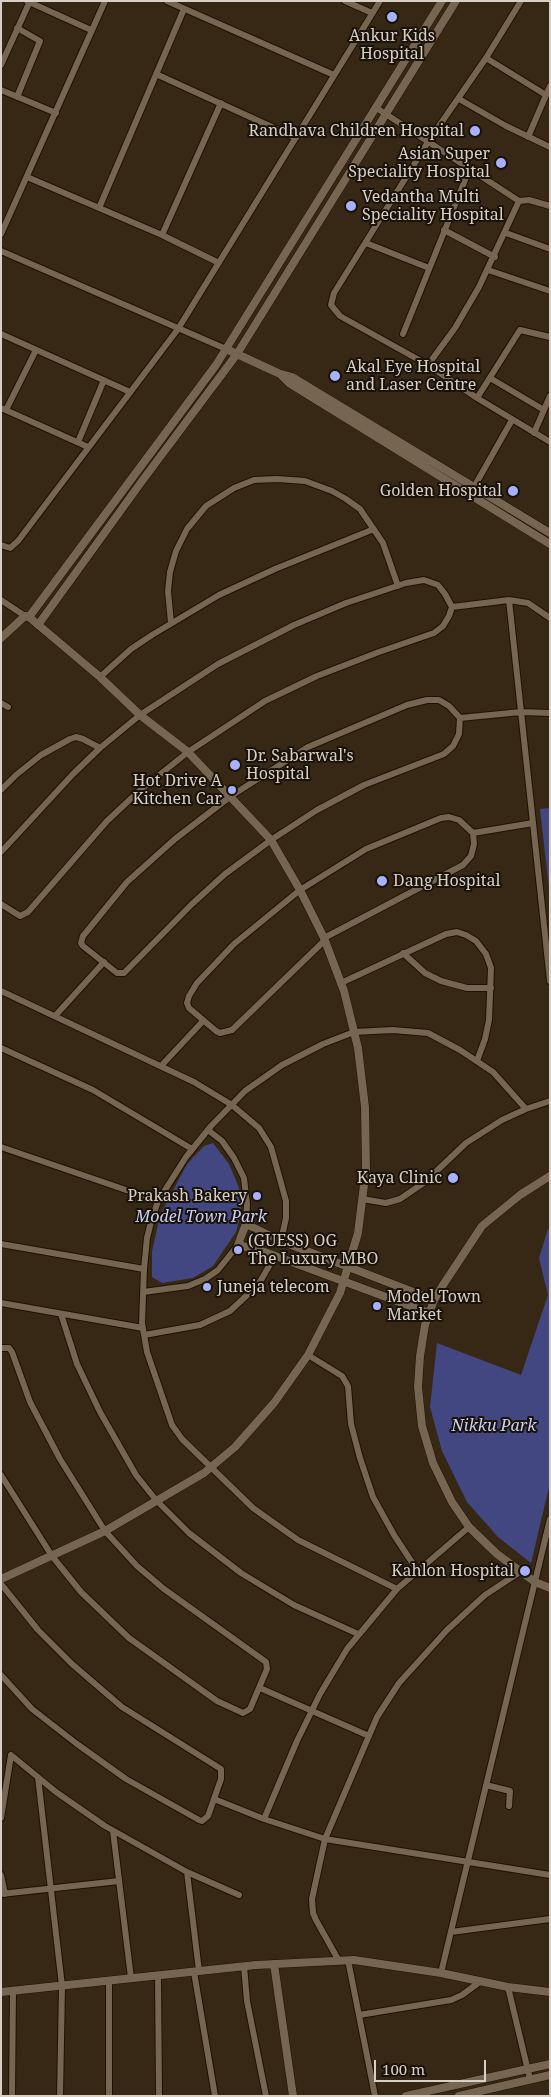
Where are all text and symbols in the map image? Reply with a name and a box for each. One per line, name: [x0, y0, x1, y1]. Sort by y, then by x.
marker: Ankur Kids Hospital: [385, 10, 399, 24]
place label: Ankur Kids Hospital: [349, 26, 435, 64]
place label: Randhava Children Hospital: [249, 121, 464, 141]
marker: Randhava Children Hospital: [468, 124, 482, 138]
place label: Asian Super Speciality Hospital: [348, 144, 490, 182]
marker: Asian Super Speciality Hospital: [494, 156, 508, 170]
place label: Vedantha Multi Speciality Hospital: [362, 187, 504, 225]
marker: Vedantha Multi Speciality Hospital: [344, 199, 358, 213]
place label: Akal Eye Hospital and Laser Centre: [346, 357, 480, 395]
marker: Akal Eye Hospital and Laser Centre: [328, 369, 342, 383]
place label: Golden Hospital: [380, 481, 502, 501]
marker: Golden Hospital: [506, 484, 520, 498]
place label: Dr. Sabarwal's Hospital: [246, 746, 354, 784]
marker: Dr. Sabarwal's Hospital: [228, 758, 242, 772]
place label: Hot Drive A Kitchen Car: [133, 771, 222, 809]
marker: Hot Drive A Kitchen Car: [226, 784, 238, 796]
place label: Dang Hospital: [393, 871, 500, 891]
marker: Dang Hospital: [375, 874, 389, 888]
place label: Kaya Clinic: [357, 1168, 442, 1188]
marker: Kaya Clinic: [446, 1171, 460, 1185]
place label: Prakash Bakery: [128, 1186, 247, 1206]
marker: Prakash Bakery: [251, 1190, 263, 1202]
park label: Model Town Park: [135, 1207, 267, 1227]
place label: (GUESS) OG The Luxury MBO: [248, 1231, 378, 1269]
marker: (GUESS) OG The Luxury MBO: [232, 1244, 244, 1256]
place label: Juneja telecom: [217, 1277, 330, 1297]
marker: Juneja telecom: [201, 1281, 213, 1293]
place label: Model Town Market: [387, 1287, 481, 1325]
marker: Model Town Market: [371, 1300, 383, 1312]
park label: Nikku Park: [452, 1416, 536, 1436]
place label: Kahlon Hospital: [391, 1561, 514, 1581]
marker: Kahlon Hospital: [518, 1564, 532, 1578]
scale bar: [376, 2050, 488, 2082]
text: 100 m: [382, 2059, 425, 2079]

